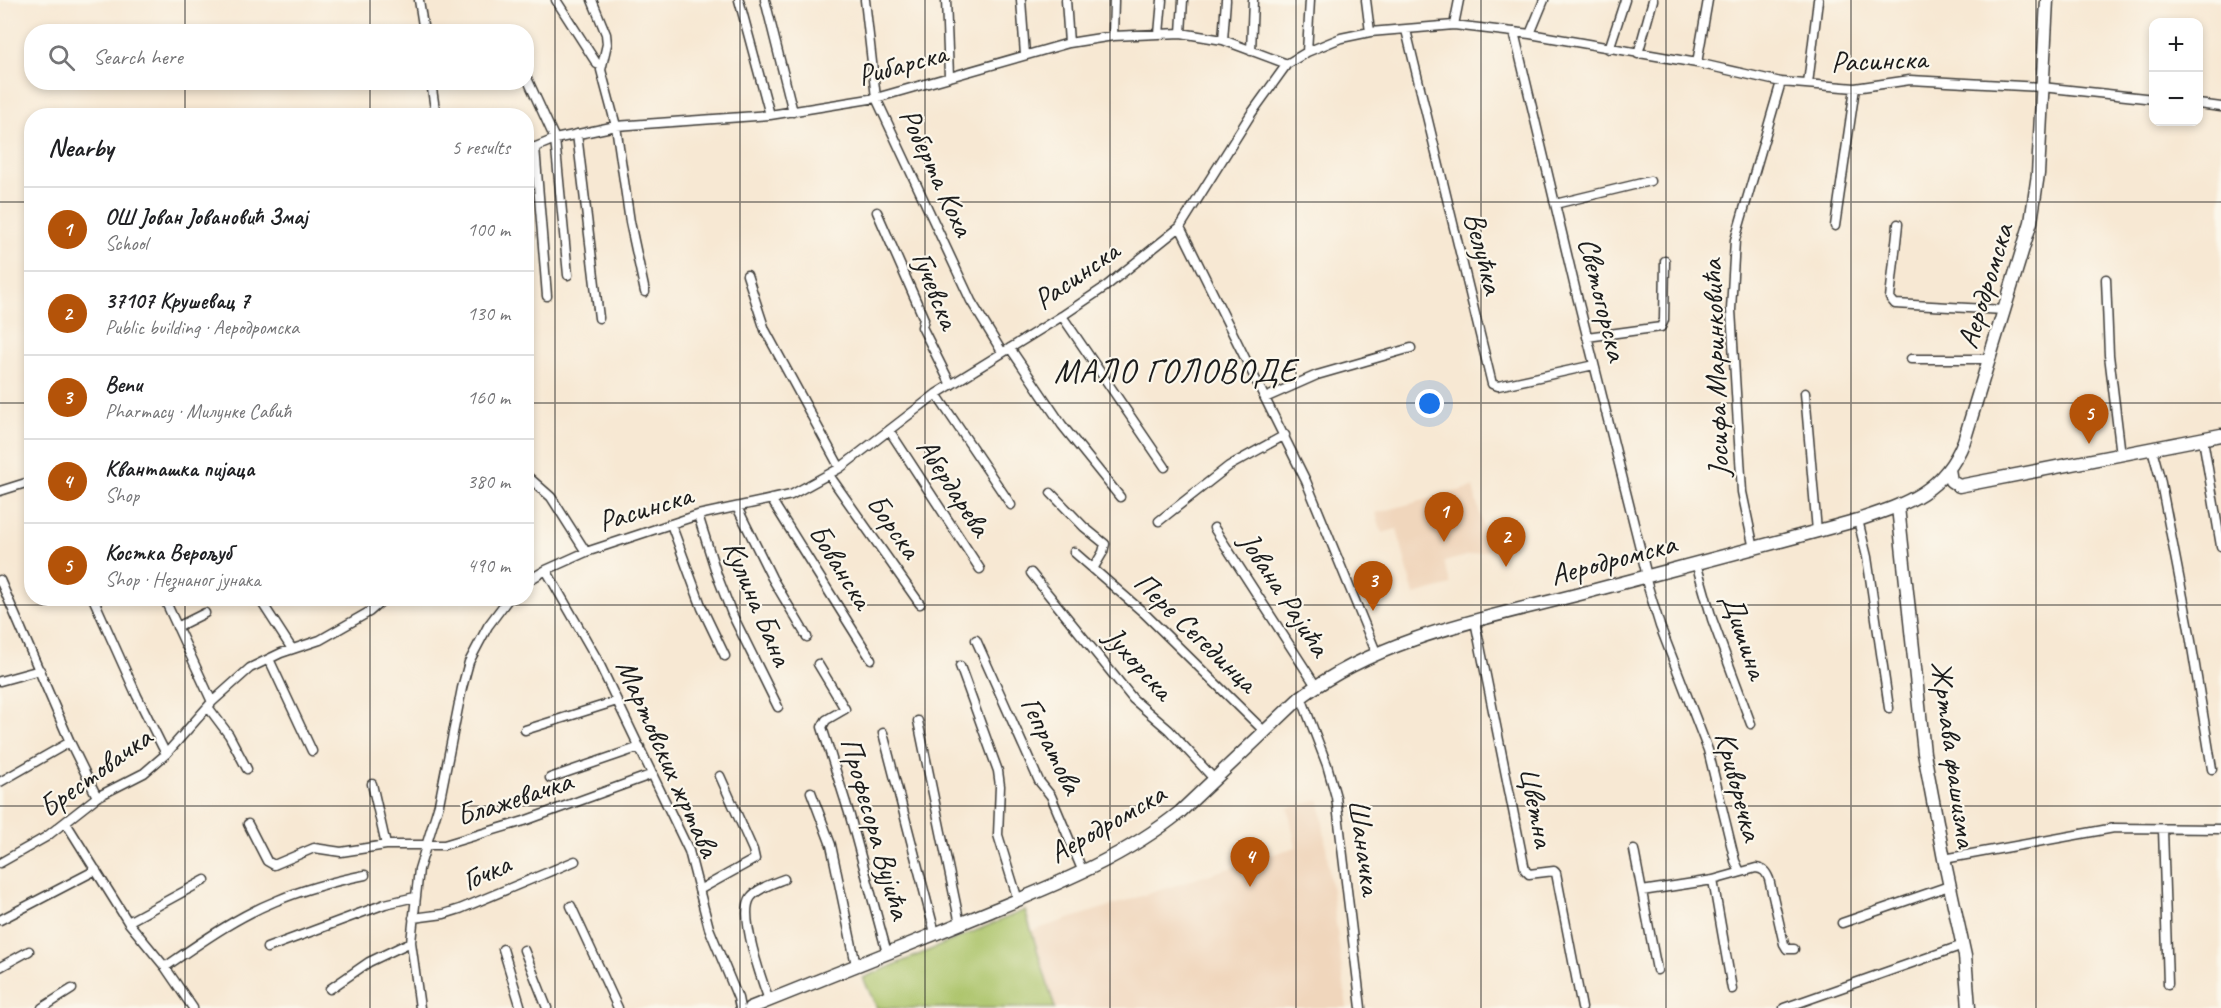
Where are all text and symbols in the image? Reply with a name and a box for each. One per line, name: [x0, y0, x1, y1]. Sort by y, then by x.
map controls: [2149, 18, 2203, 126]
button: +: [2149, 18, 2203, 72]
search box: [24, 24, 534, 90]
street label: Рибарска: [853, 33, 953, 94]
street label: Расинска: [1830, 39, 1930, 81]
icon: search: [45, 41, 78, 74]
text: Search here: [93, 43, 183, 71]
button: −: [2149, 72, 2203, 126]
street label: Роберта Коха: [891, 102, 984, 244]
text: Nearby: [48, 131, 113, 164]
text: 5 results: [451, 135, 510, 160]
text: ОШ Јован Јовановић Змај: [105, 203, 308, 231]
street label: Велућка: [1456, 208, 1513, 300]
text: 1: [63, 217, 72, 242]
text: 100 m: [467, 217, 510, 242]
street label: Аеродромска: [1948, 217, 2023, 353]
street label: Расинска: [1026, 230, 1128, 318]
text: School: [105, 231, 148, 256]
street label: Светогорска: [1569, 233, 1637, 366]
street label: Гучевска: [903, 246, 970, 337]
street label: Јосифа Маринковића: [1692, 257, 1738, 479]
text: 37107 Крушевац 7: [105, 287, 250, 315]
text: 2: [63, 301, 72, 326]
text: 130 m: [467, 301, 510, 326]
text: Public building · Аеродромска: [105, 315, 299, 340]
district label: МАЛО ГОЛОВОДЕ: [1054, 350, 1301, 392]
text: Benu: [105, 371, 142, 399]
text: 3: [63, 385, 72, 410]
text: 160 m: [467, 385, 510, 410]
your location: [1415, 389, 1444, 418]
pin: 5: [2070, 394, 2108, 444]
text: Pharmacy · Милунке Савић: [105, 399, 291, 424]
street label: Абердарева: [908, 430, 1001, 545]
text: Кванташка пијаца: [105, 455, 254, 483]
text: 4: [63, 469, 72, 494]
text: 380 m: [467, 469, 510, 494]
street label: Расинска: [594, 475, 699, 540]
text: Shop: [105, 483, 139, 508]
street label: Борска: [858, 486, 931, 567]
pin: 1: [1424, 492, 1464, 542]
street label: Бованска: [800, 516, 883, 618]
pin: 2: [1486, 518, 1526, 567]
street label: Јована Рајића: [1230, 523, 1340, 665]
street label: Аеродромска: [1546, 524, 1682, 594]
street label: Кулина Бана: [715, 535, 802, 673]
text: Костка Верољуб: [105, 539, 232, 567]
text: 5: [63, 553, 72, 578]
text: 490 m: [467, 553, 510, 578]
pin: 3: [1354, 562, 1392, 611]
street label: Пере Сегединца: [1126, 564, 1268, 702]
text: Shop · Незнаног јунака: [105, 567, 260, 592]
street label: Дишина: [1713, 588, 1778, 686]
street label: Јухорска: [1095, 617, 1184, 710]
street label: Мартовских жртава: [607, 653, 729, 865]
street label: Жртава фашизма: [1922, 658, 1986, 852]
street label: Гепратова: [1012, 690, 1093, 802]
street label: Брестовачка: [31, 717, 161, 826]
street label: Криворечка: [1706, 727, 1772, 847]
street label: Професора Вујића: [832, 733, 921, 925]
street label: Блажевачка: [451, 761, 578, 835]
street label: Цветна: [1511, 764, 1564, 852]
street label: Аеродромска: [1042, 773, 1174, 872]
street label: Шаначка: [1340, 797, 1391, 900]
pin: 4: [1230, 838, 1270, 887]
street label: Гочка: [456, 844, 518, 899]

